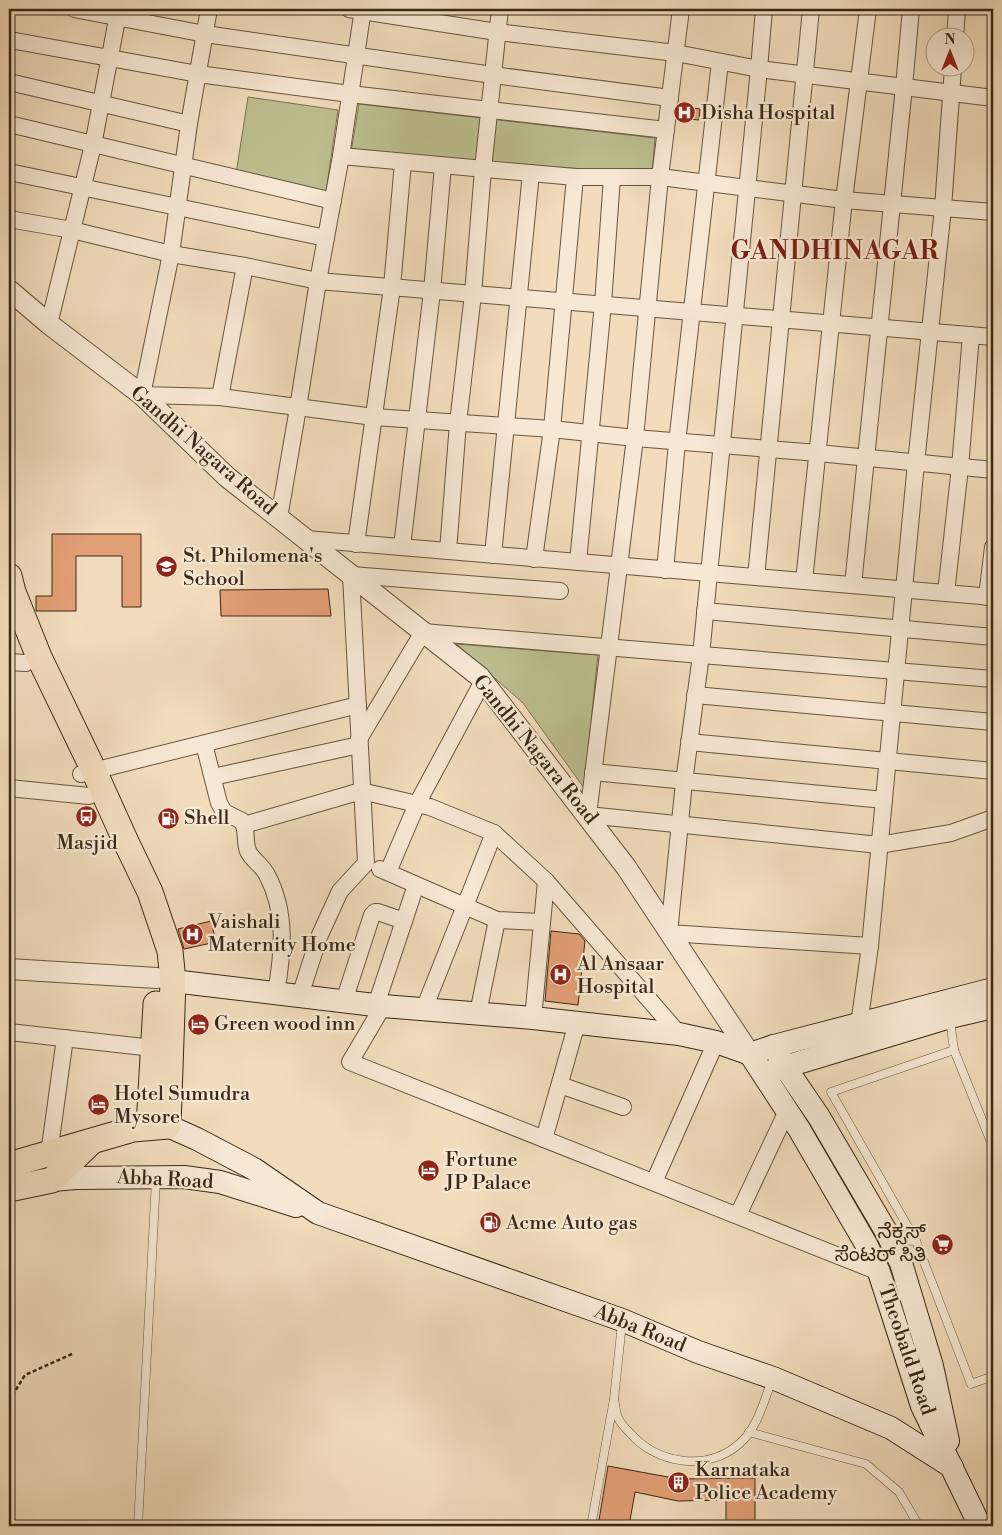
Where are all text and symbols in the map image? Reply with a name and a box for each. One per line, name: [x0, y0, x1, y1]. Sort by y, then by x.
north arrow: [924, 28, 974, 78]
text: N: [944, 31, 956, 49]
hospital icon: Disha Hospital: [673, 101, 697, 125]
place label: Disha Hospital: [701, 101, 836, 126]
district label: GANDHINAGAR: [730, 236, 940, 267]
street label: Gandhi Nagara Road: [125, 381, 282, 522]
place label: St. Philomena's School: [183, 544, 322, 592]
school or university icon: St. Philomena's School: [155, 555, 179, 579]
street label: Gandhi Nagara Road: [467, 670, 603, 830]
bus stop icon: Masjid: [75, 805, 99, 829]
fuel station icon: Shell: [156, 806, 180, 830]
place label: Shell: [184, 806, 229, 831]
place label: Masjid: [56, 831, 118, 856]
place label: Vaishali Maternity Home: [207, 910, 356, 958]
hospital icon: Vaishali Maternity Home: [180, 922, 204, 946]
place label: Al Ansaar Hospital: [576, 952, 664, 1000]
hospital icon: Al Ansaar Hospital: [549, 963, 573, 987]
hotel icon: Green wood inn: [186, 1012, 210, 1036]
place label: Green wood inn: [214, 1012, 355, 1037]
place label: Hotel Sumudra Mysore: [114, 1082, 251, 1130]
hotel icon: Hotel Sumudra Mysore: [86, 1093, 110, 1117]
place label: Fortune JP Palace: [444, 1148, 531, 1196]
hotel icon: Fortune JP Palace: [417, 1159, 441, 1183]
street label: Abba Road: [115, 1165, 215, 1195]
fuel station icon: Acme Auto gas: [478, 1211, 502, 1235]
place label: Acme Auto gas: [505, 1211, 637, 1236]
place label: ನೆಕ್ಸಸ್ ಸೆಂಟರ್ ಸಿತಿ: [835, 1220, 927, 1268]
supermarket icon: ನೆಕ್ಸಸ್ ಸೆಂಟರ್ ಸಿತಿ: [930, 1232, 954, 1256]
street label: Theobald Road: [872, 1282, 940, 1419]
street label: Abba Road: [590, 1299, 690, 1359]
place label: Karnataka Police Academy: [695, 1458, 838, 1506]
building icon: Karnataka Police Academy: [667, 1470, 691, 1494]

